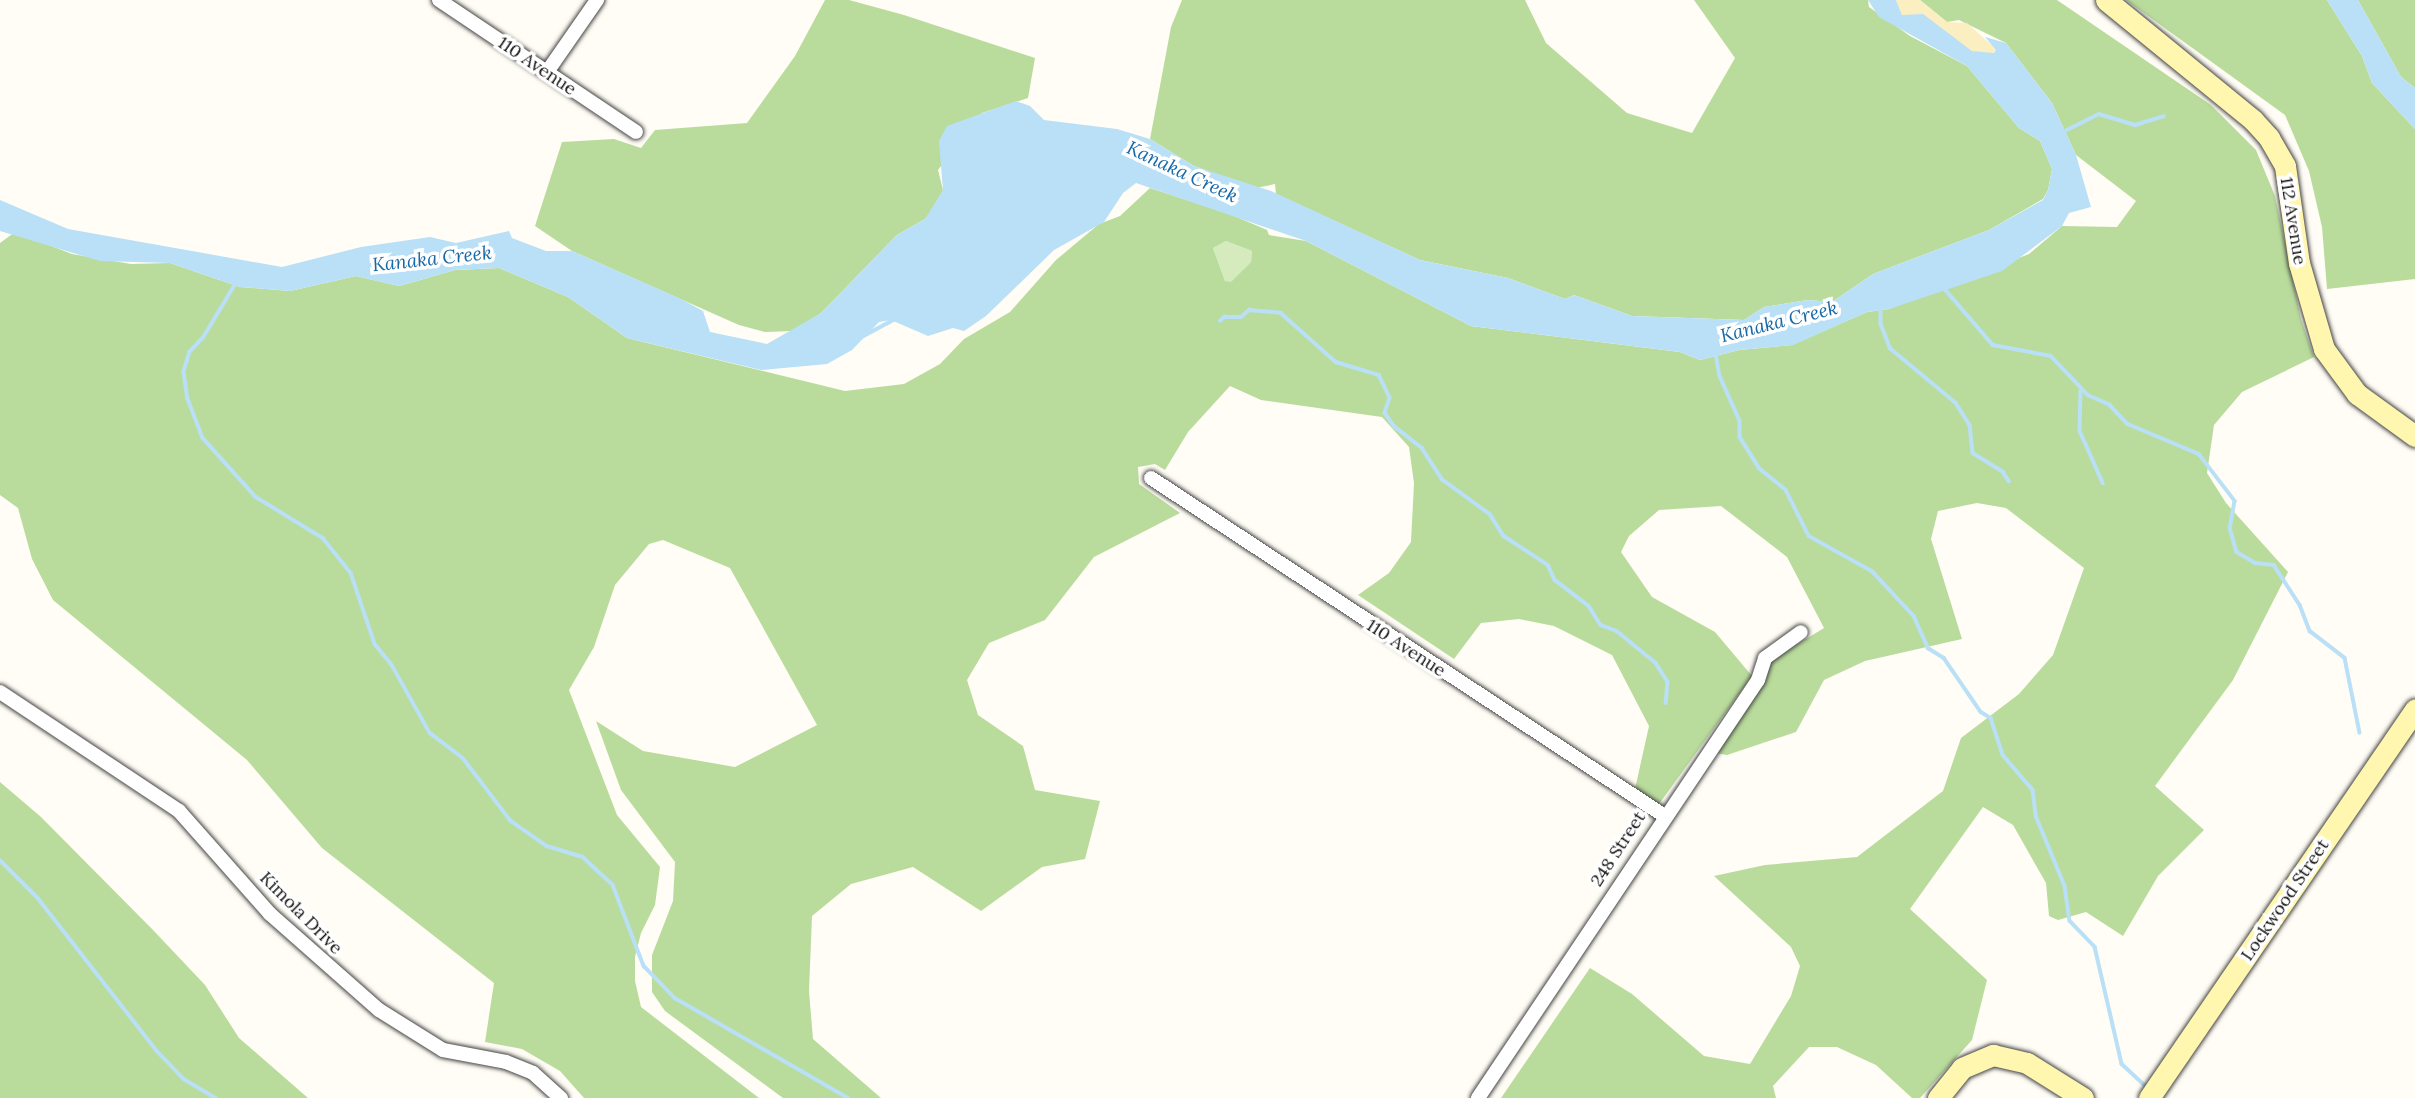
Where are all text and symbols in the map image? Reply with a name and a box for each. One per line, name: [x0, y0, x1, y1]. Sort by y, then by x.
street label: 110 Avenue: [494, 32, 580, 100]
water label: Kanaka Creek: [1123, 136, 1241, 208]
street label: 112 Avenue: [2275, 176, 2311, 266]
water label: Kanaka Creek: [371, 241, 493, 277]
water label: Kanaka Creek: [1718, 296, 1840, 348]
street label: 110 Avenue: [1362, 614, 1450, 682]
street label: 248 Street: [1586, 808, 1650, 890]
street label: Lockwood Street: [2236, 835, 2334, 965]
street label: Kimola Drive: [255, 867, 347, 959]

